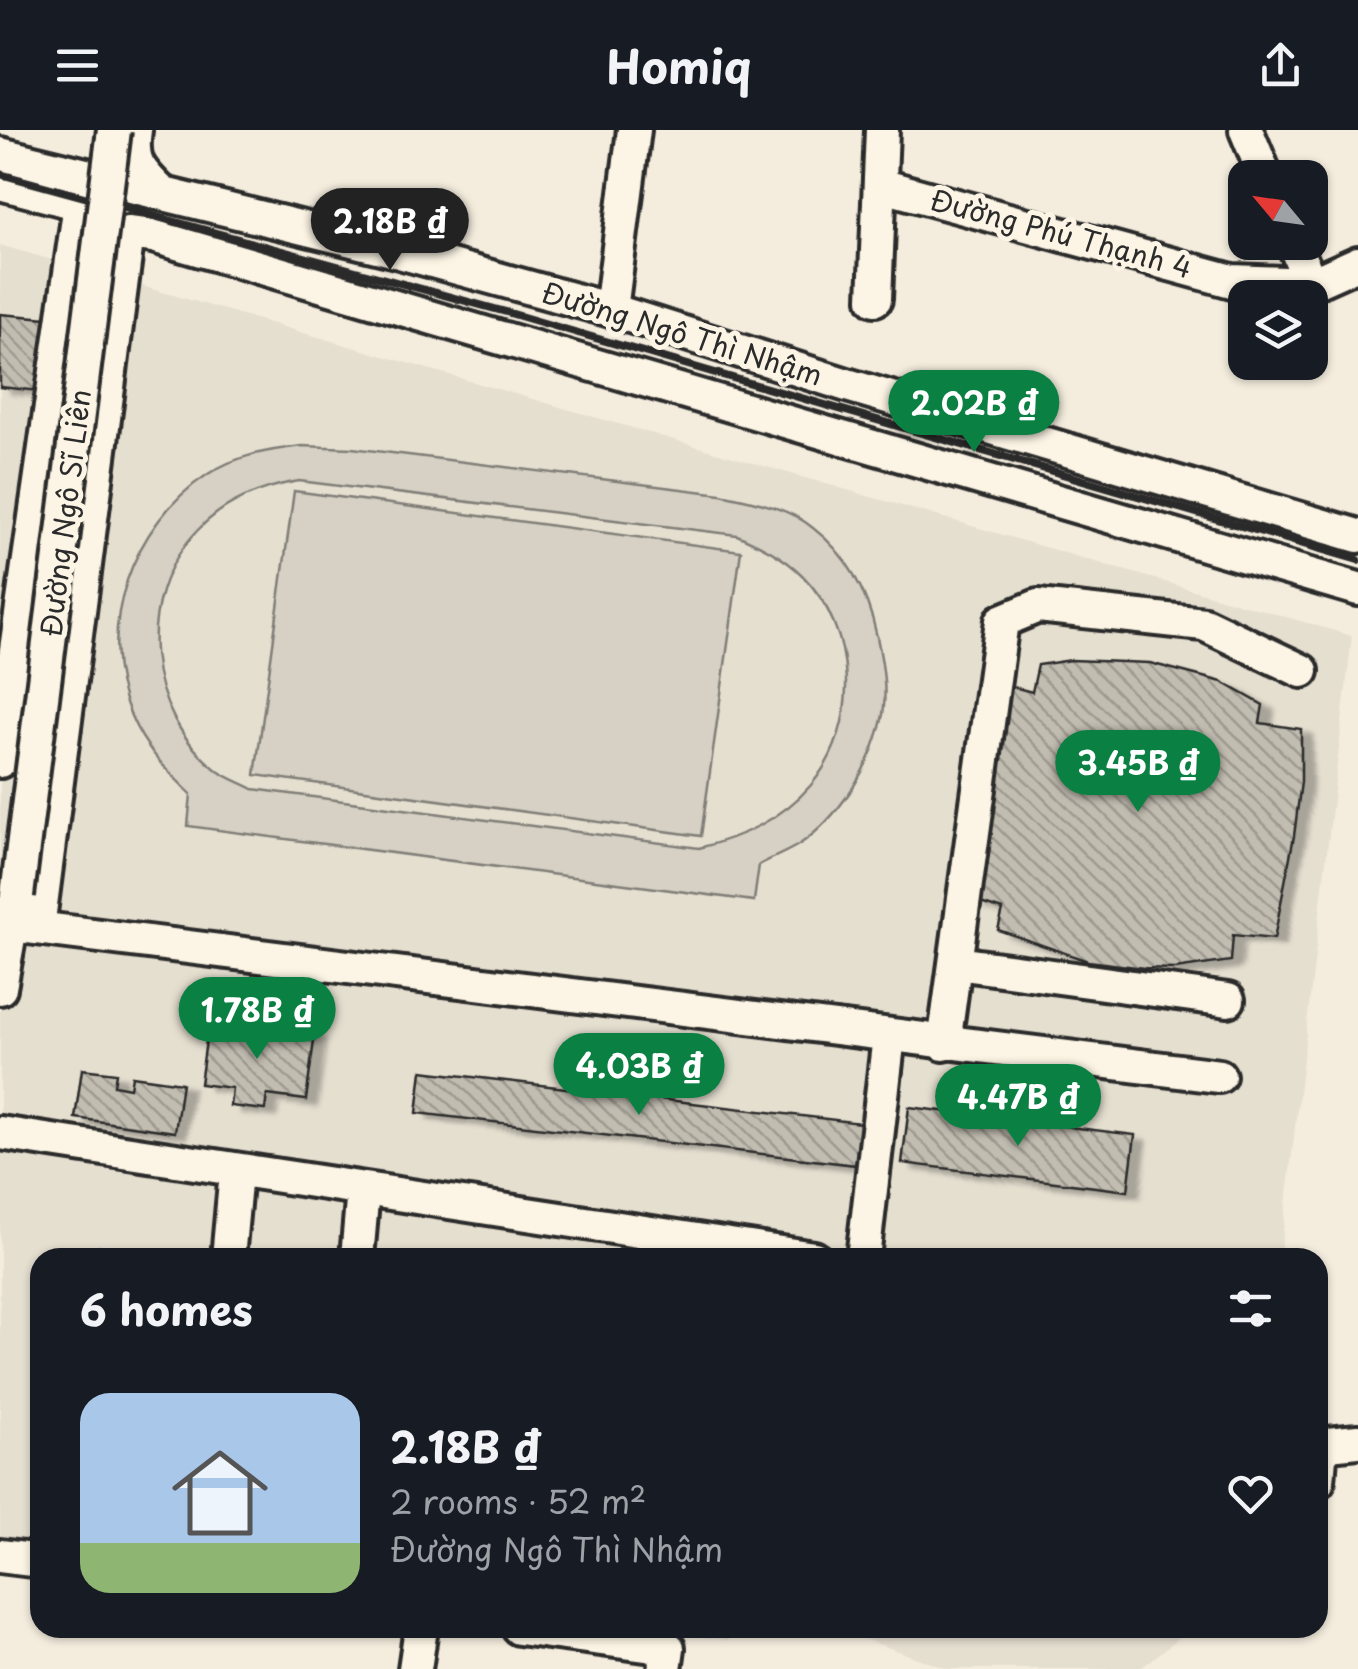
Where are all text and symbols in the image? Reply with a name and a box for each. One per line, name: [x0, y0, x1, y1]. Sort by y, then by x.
text: Homiq: [606, 31, 752, 99]
icon: menu: [50, 38, 105, 93]
icon: share: [1253, 38, 1308, 93]
north arrow: [1228, 160, 1328, 260]
map controls: [1228, 160, 1328, 380]
street label: Đường Phú Thạnh 4: [926, 177, 1197, 288]
pin: 2.18B ₫: [298, 188, 482, 273]
text: 2.18B ₫: [333, 196, 447, 244]
street label: Đường Ngô Thì Nhậm: [537, 269, 828, 396]
button: layers: [1228, 280, 1328, 380]
pin: 2.02B ₫: [882, 370, 1066, 455]
text: 2.02B ₫: [910, 378, 1038, 426]
street label: Đường Ngô Sĩ Liên: [28, 387, 101, 639]
pin: 3.45B ₫: [1046, 730, 1230, 815]
text: 3.45B ₫: [1077, 738, 1199, 786]
pin: 1.78B ₫: [165, 977, 349, 1062]
text: 1.78B ₫: [201, 985, 313, 1033]
pin: 4.03B ₫: [547, 1033, 731, 1118]
text: 4.03B ₫: [576, 1041, 702, 1089]
pin: 4.47B ₫: [926, 1064, 1110, 1149]
text: 4.47B ₫: [957, 1072, 1079, 1120]
text: 6 homes: [80, 1277, 253, 1340]
icon: filters: [1223, 1281, 1278, 1336]
text: 2.18B ₫: [390, 1414, 540, 1477]
icon: home: [160, 1433, 280, 1553]
icon: heart: [1223, 1466, 1278, 1521]
text: 2 rooms · 52 m²: [390, 1477, 646, 1525]
text: Đường Ngô Thì Nhậm: [390, 1525, 723, 1573]

